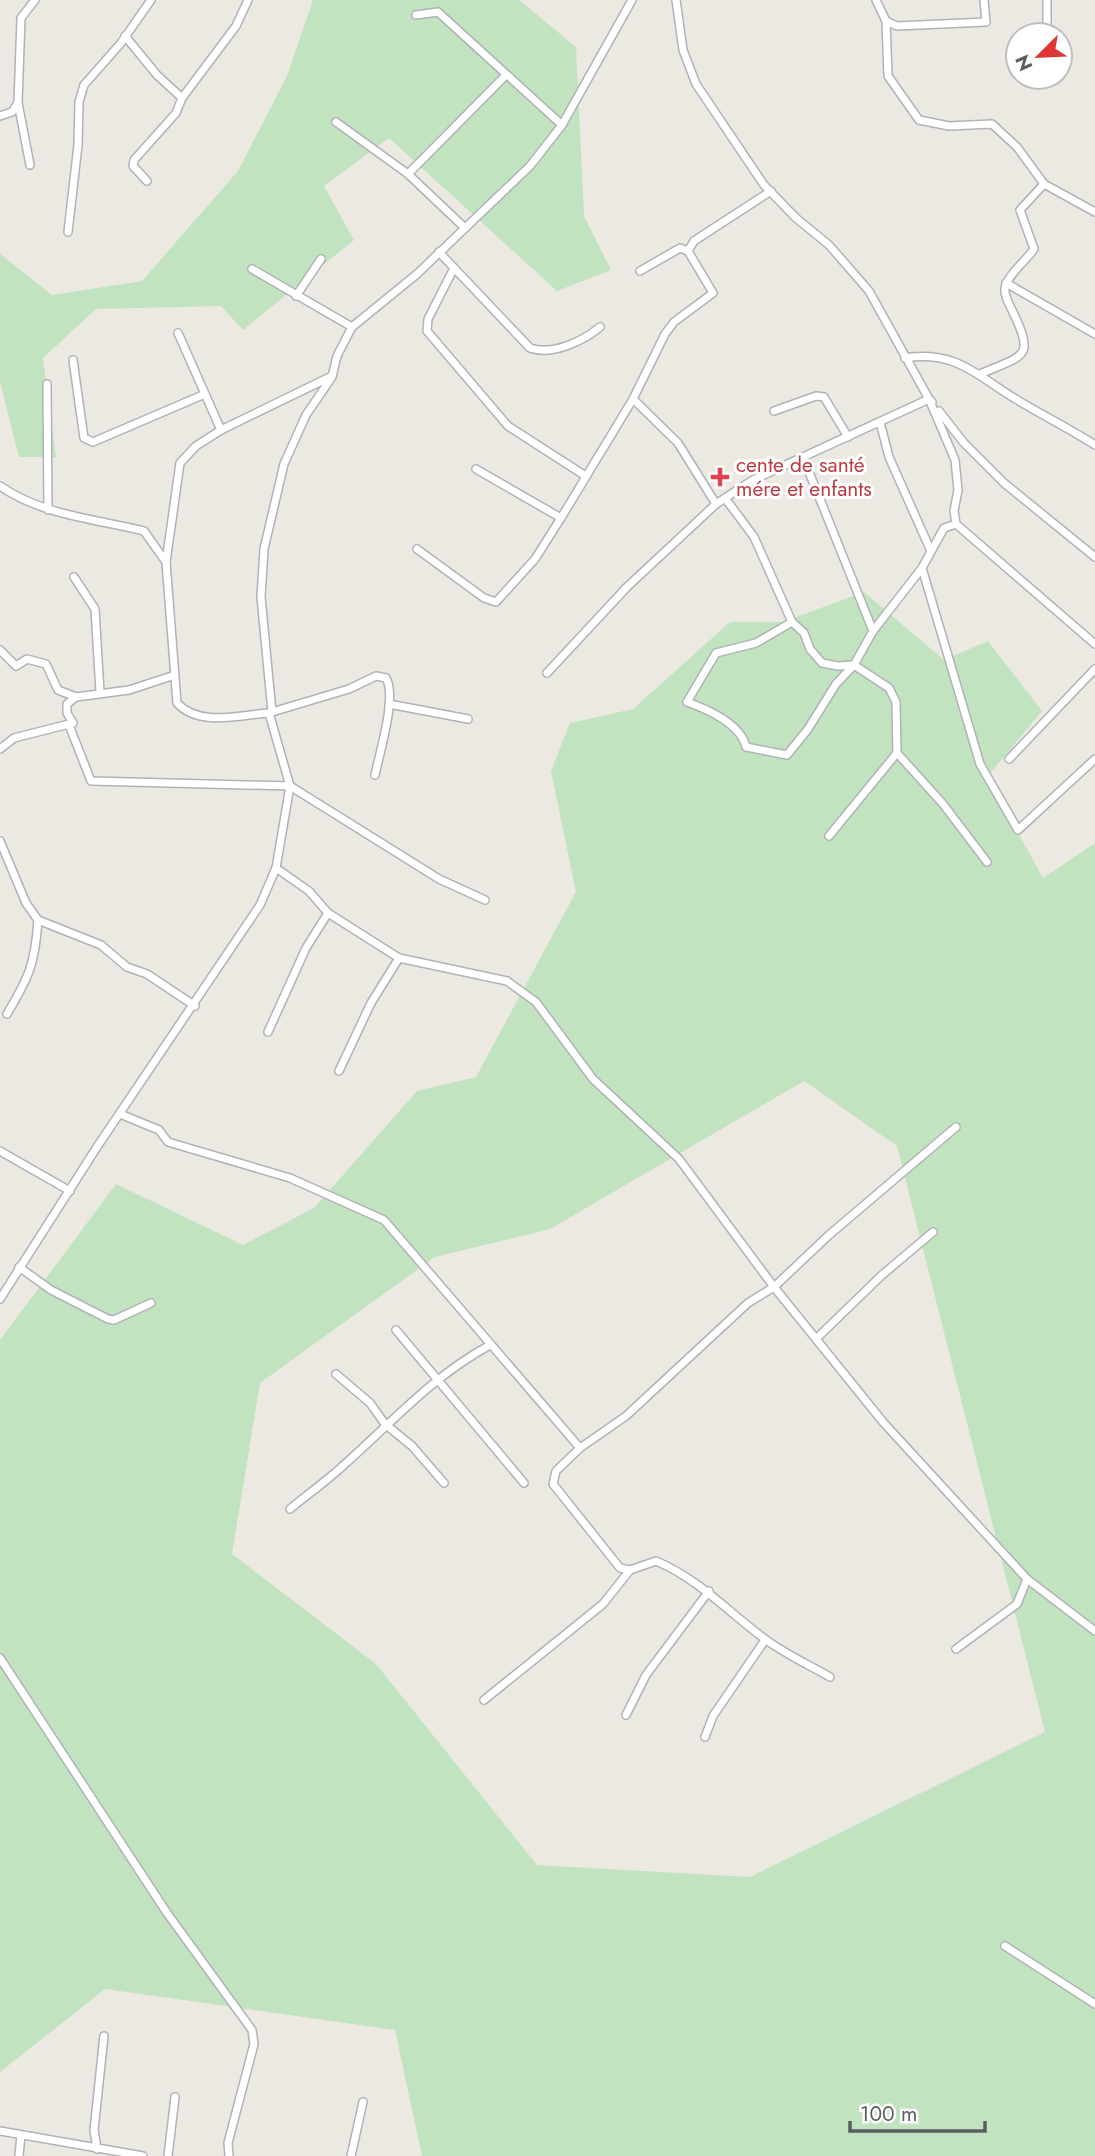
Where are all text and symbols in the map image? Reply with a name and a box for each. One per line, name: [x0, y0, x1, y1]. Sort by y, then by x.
north arrow: [1004, 21, 1074, 91]
text: N: [1009, 50, 1039, 75]
place label: cente de santé mére et enfants: [736, 450, 872, 504]
marker: cente de santé mére et enfants: [710, 467, 730, 487]
scale bar: [850, 2090, 985, 2134]
text: 100 m: [860, 2099, 917, 2129]

